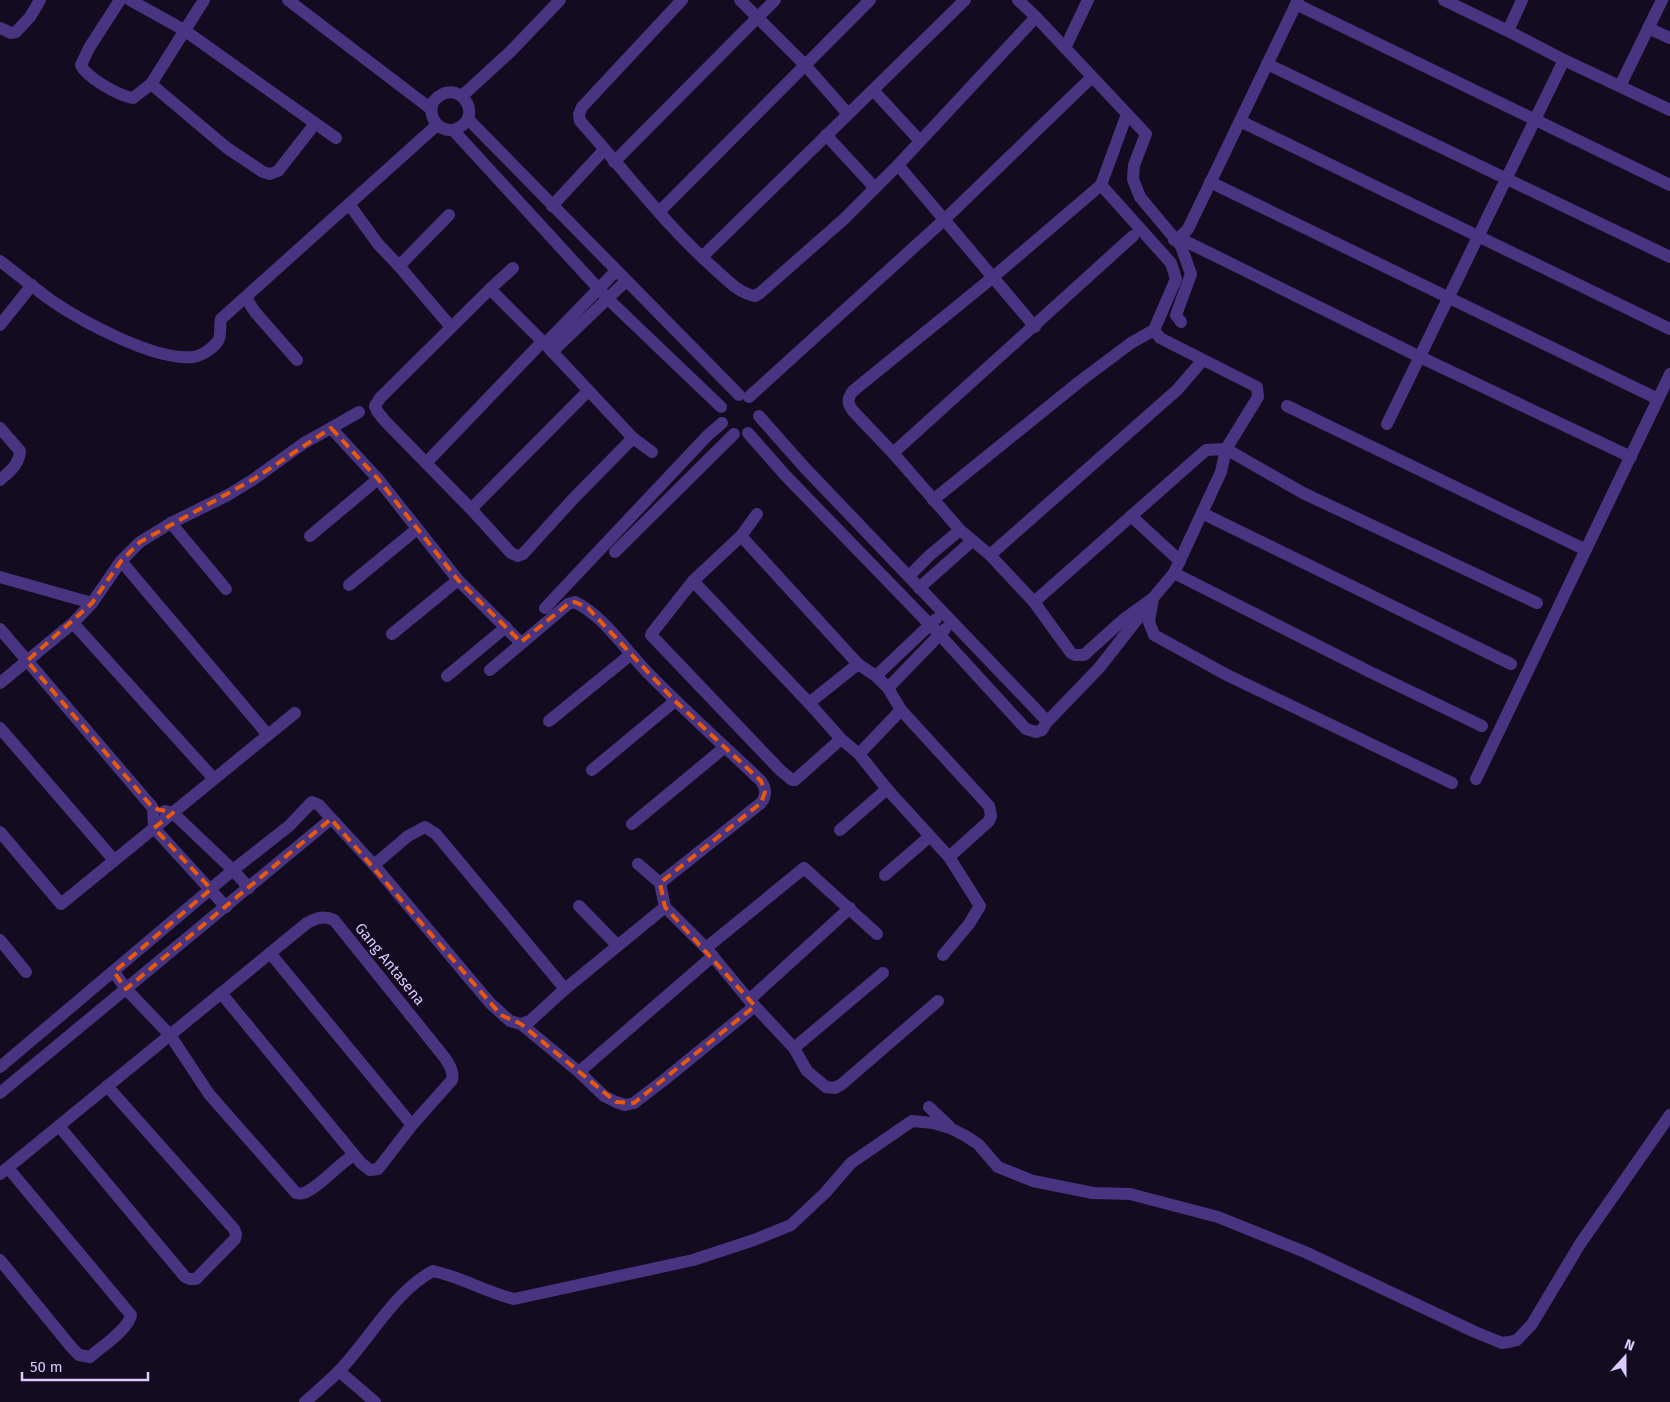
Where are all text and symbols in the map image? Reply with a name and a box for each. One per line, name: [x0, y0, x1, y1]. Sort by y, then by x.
street label: Gang Antasena: [351, 919, 429, 1009]
north arrow: [1600, 1332, 1650, 1382]
text: N: [1622, 1336, 1637, 1355]
scale bar: [22, 1350, 149, 1382]
text: 50 m: [30, 1358, 63, 1376]

